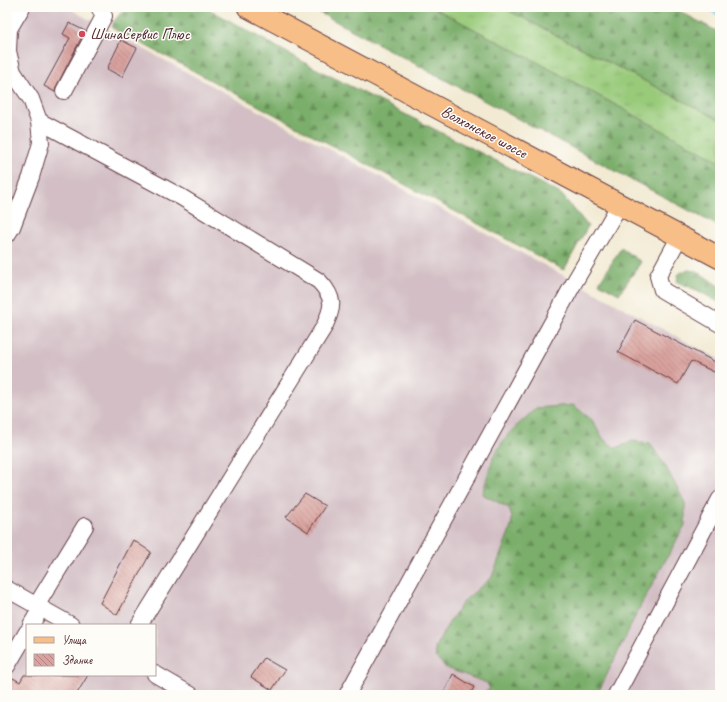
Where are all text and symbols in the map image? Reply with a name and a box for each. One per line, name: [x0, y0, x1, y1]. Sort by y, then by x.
place label: ШинаСервис Плюс: [90, 24, 191, 44]
marker: ШинаСервис Плюс: [77, 29, 87, 39]
street label: Волхонское шоссе: [438, 101, 532, 164]
legend: [26, 624, 156, 676]
text: Улица: [62, 632, 87, 648]
text: Здание: [62, 652, 93, 668]

